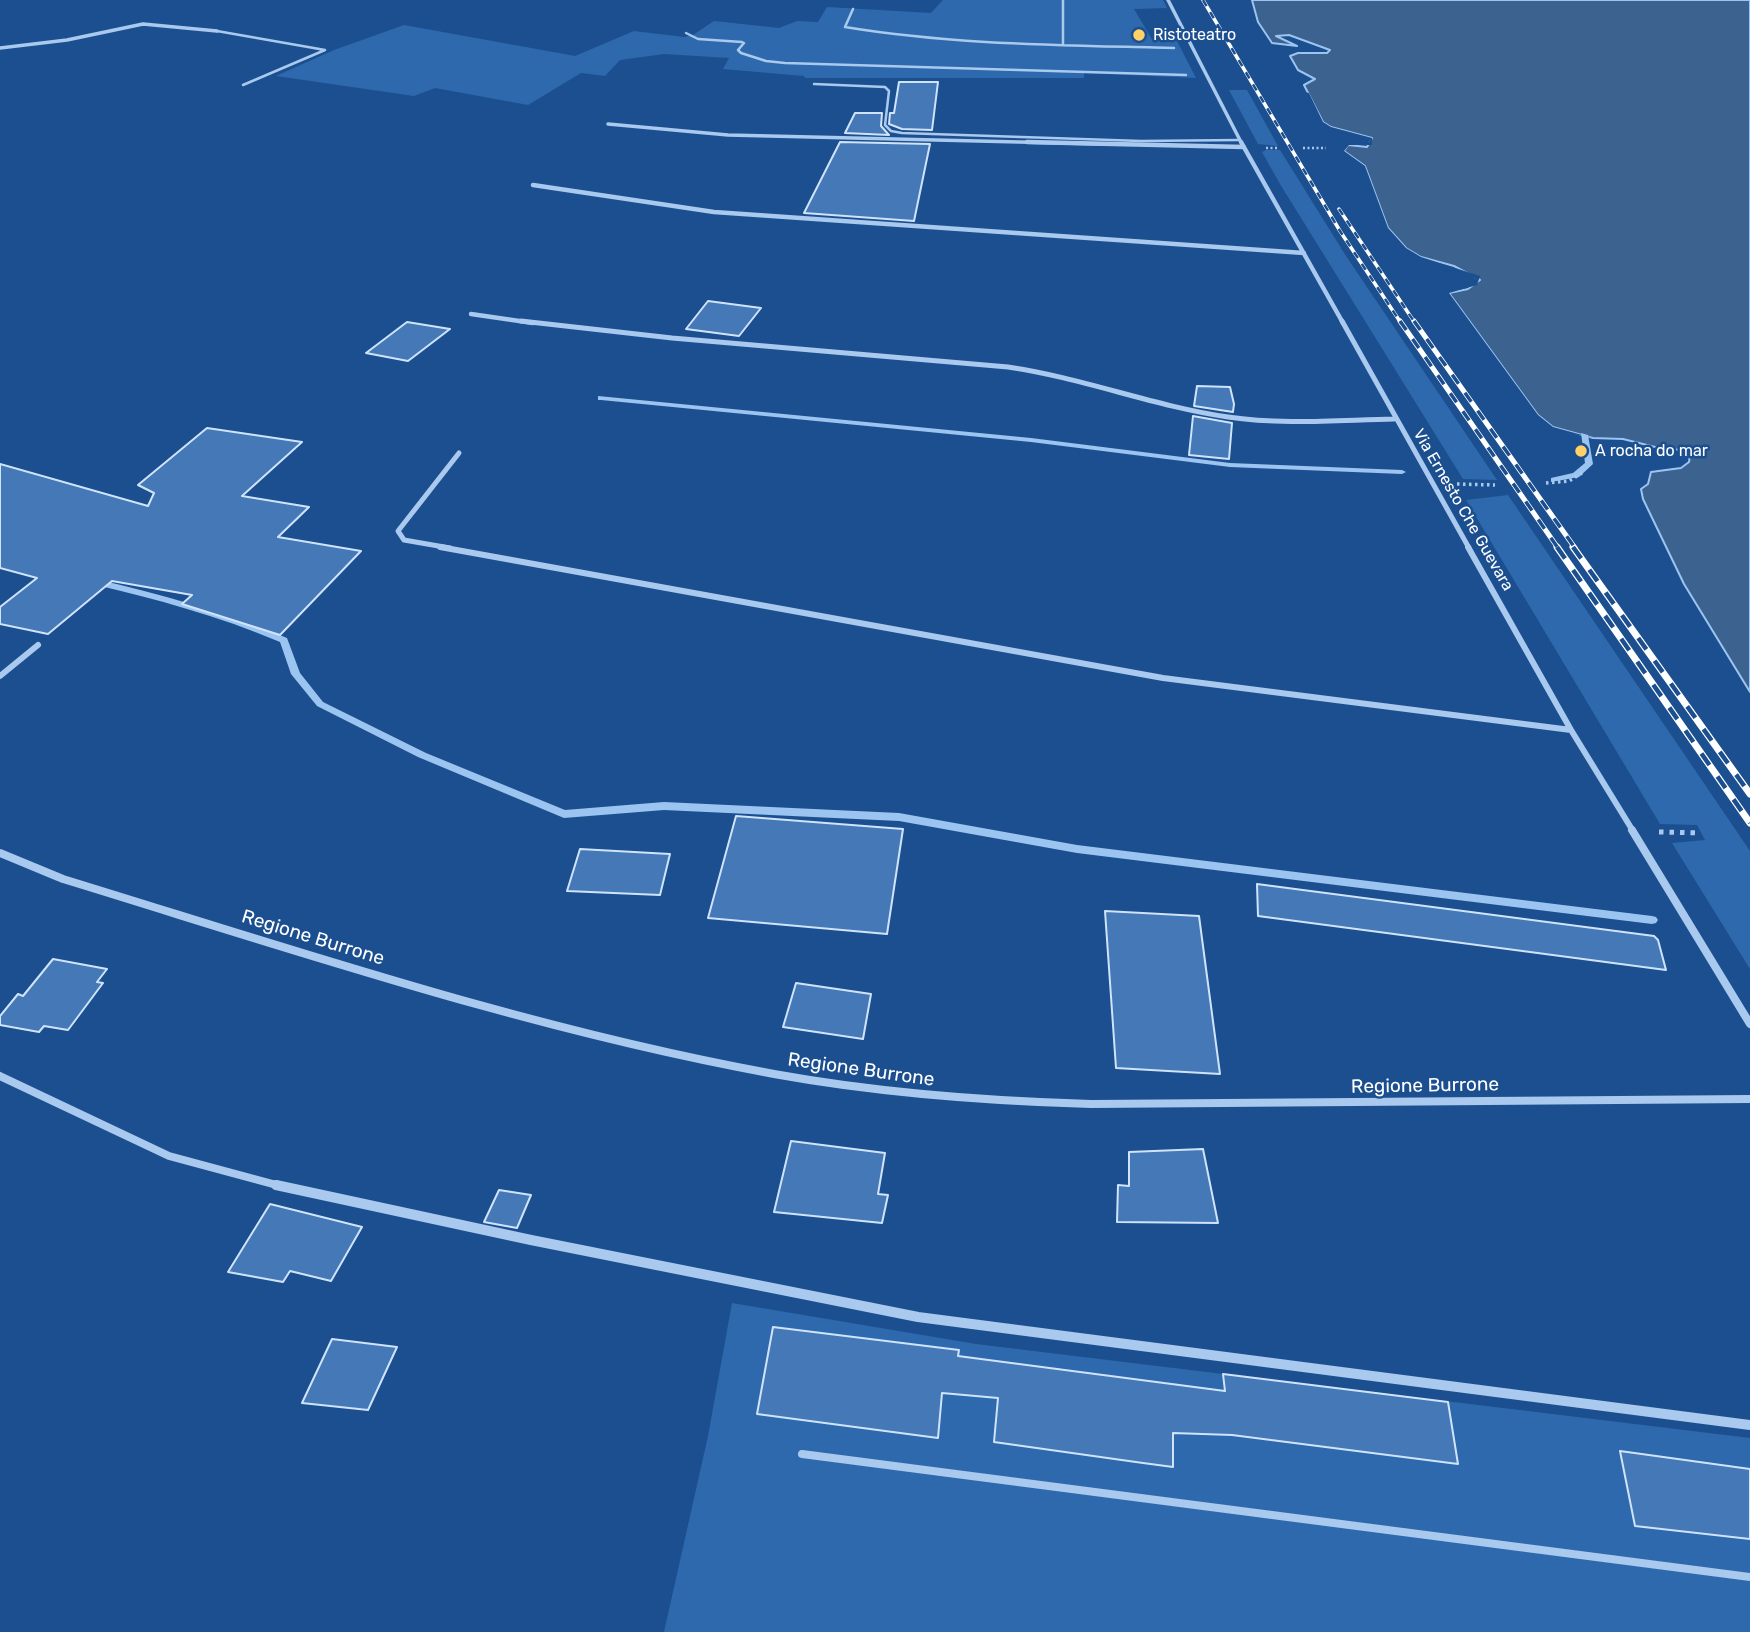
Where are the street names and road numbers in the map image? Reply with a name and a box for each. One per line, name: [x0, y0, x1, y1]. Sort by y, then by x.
street label: Via Ernesto Che Guevara: [1409, 426, 1517, 594]
street label: Regione Burrone: [239, 905, 387, 971]
street label: Regione Burrone: [786, 1048, 936, 1092]
street label: Regione Burrone: [1351, 1073, 1499, 1099]

